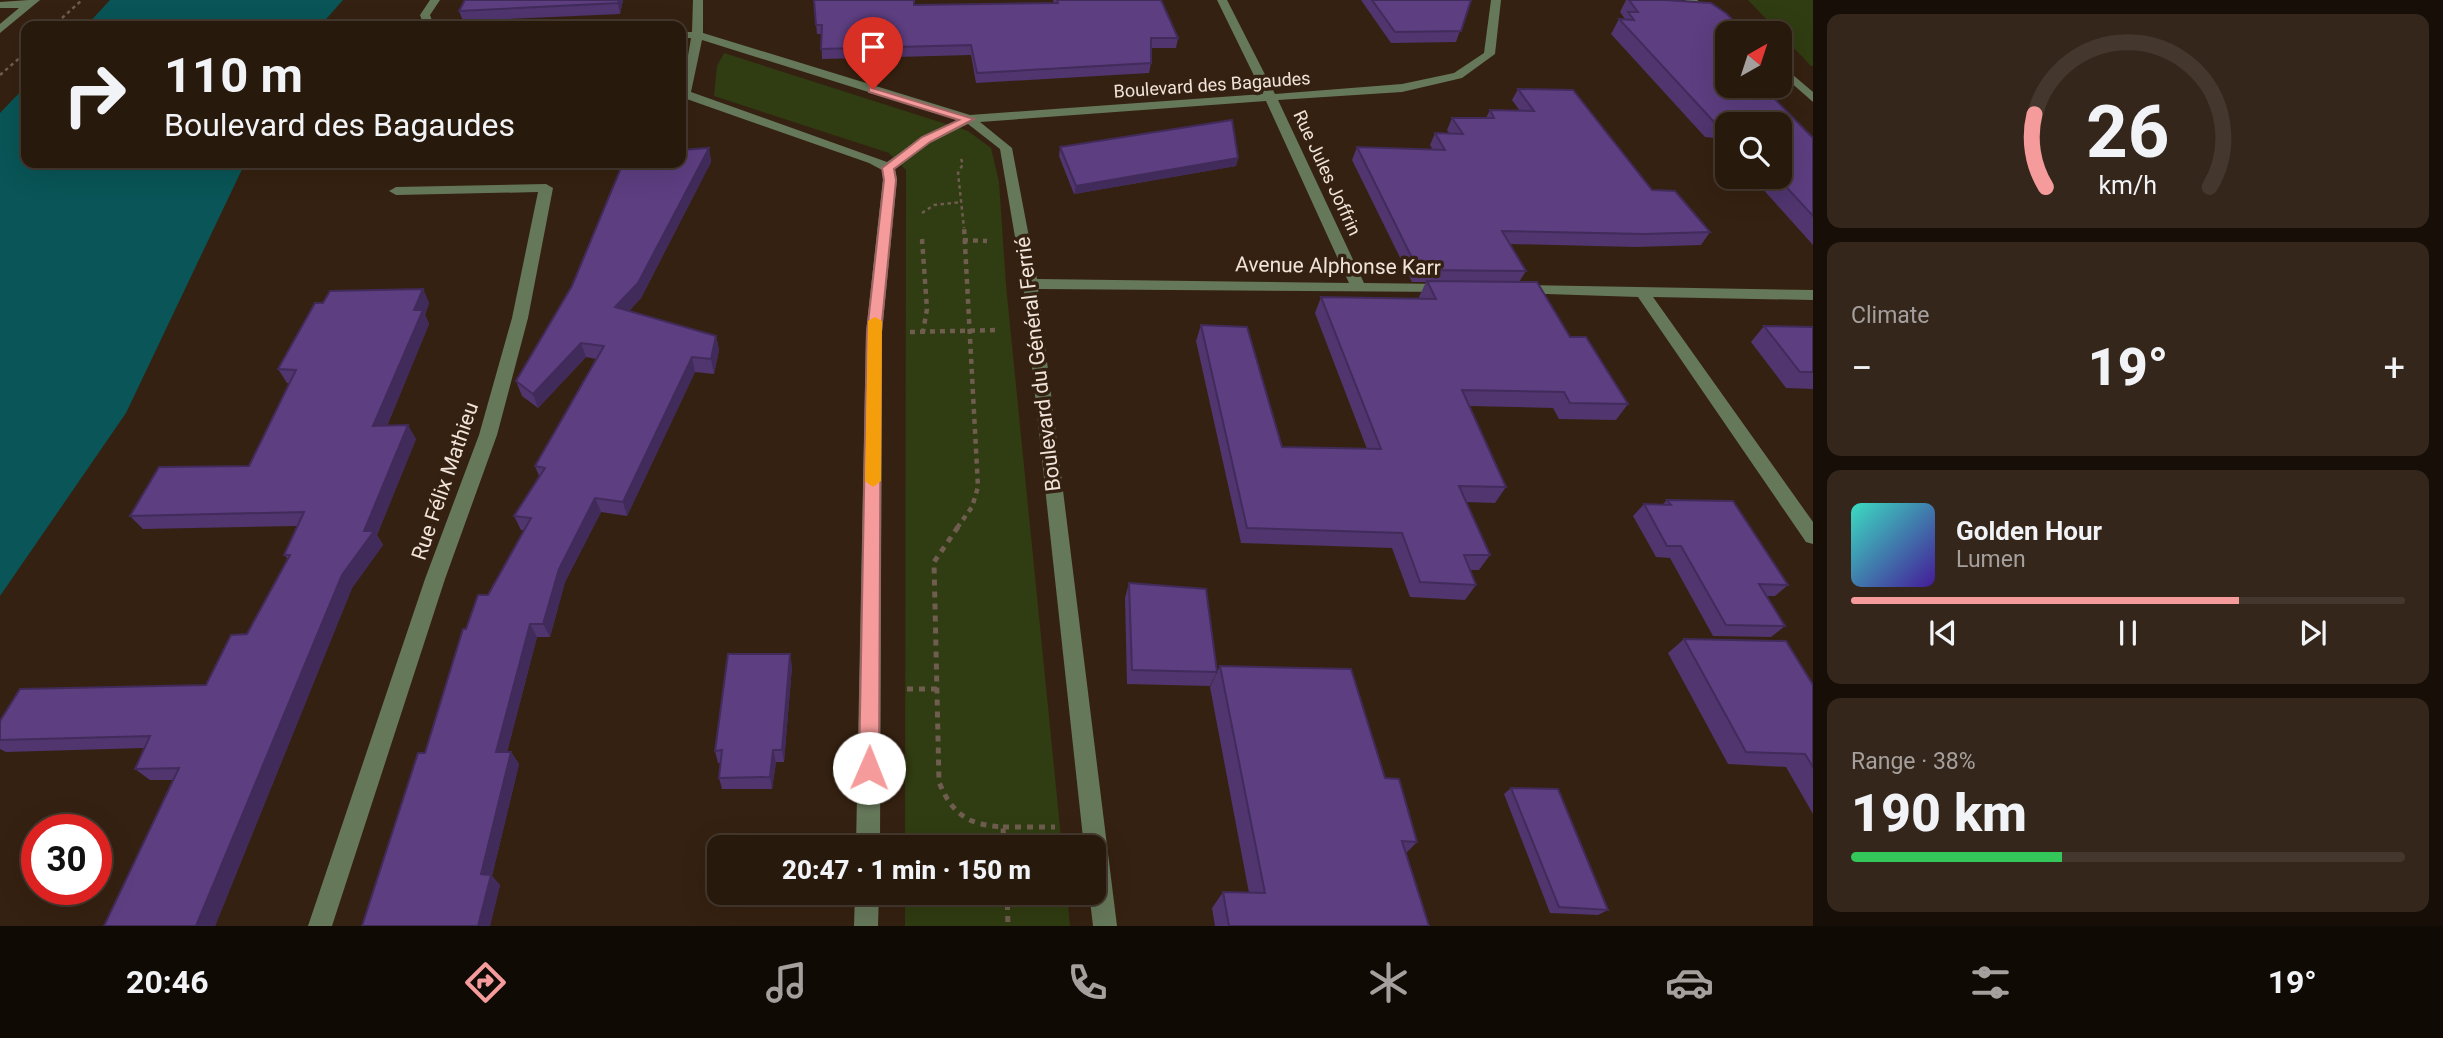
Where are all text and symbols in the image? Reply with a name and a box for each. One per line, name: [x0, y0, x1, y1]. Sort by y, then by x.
pin: [843, 17, 903, 89]
north arrow: [1715, 21, 1792, 98]
map controls: [1715, 21, 1792, 189]
icon: arrive: [854, 28, 892, 66]
text: 110 m: [164, 47, 303, 104]
icon: right: [49, 49, 140, 140]
street label: Boulevard des Bagaudes: [1113, 67, 1311, 102]
text: 26: [2086, 89, 2170, 175]
text: Boulevard des Bagaudes: [164, 106, 515, 144]
street label: Rue Jules Joffrin: [1289, 107, 1366, 239]
button: search: [1715, 112, 1792, 189]
text: km/h: [2099, 171, 2157, 200]
street label: Boulevard du Général Ferrié: [1010, 235, 1066, 493]
street label: Avenue Alphonse Karr: [1235, 252, 1441, 280]
text: Climate: [1851, 302, 1930, 329]
text: 19°: [2088, 337, 2168, 398]
text: −: [1851, 346, 1873, 390]
text: +: [2383, 346, 2405, 390]
street label: Rue Félix Mathieu: [407, 399, 483, 563]
text: Golden Hour: [1956, 516, 2102, 546]
text: Lumen: [1956, 546, 2026, 573]
icon: previous: [1924, 614, 1962, 652]
icon: pause: [2109, 614, 2147, 652]
icon: next: [2294, 614, 2332, 652]
position arrow: [832, 731, 906, 805]
text: Range · 38%: [1851, 748, 1976, 775]
text: 190 km: [1851, 783, 2027, 844]
speed limit sign: 30: [21, 814, 112, 905]
text: 20:47 · 1 min · 150 m: [782, 855, 1031, 885]
icon: directions: [461, 958, 510, 1007]
icon: music: [762, 958, 811, 1007]
icon: phone: [1063, 958, 1112, 1007]
icon: climate: [1364, 958, 1413, 1007]
icon: car: [1665, 958, 1714, 1007]
icon: filters: [1966, 958, 2015, 1007]
text: 20:46: [126, 963, 209, 1001]
text: 19°: [2268, 963, 2317, 1001]

